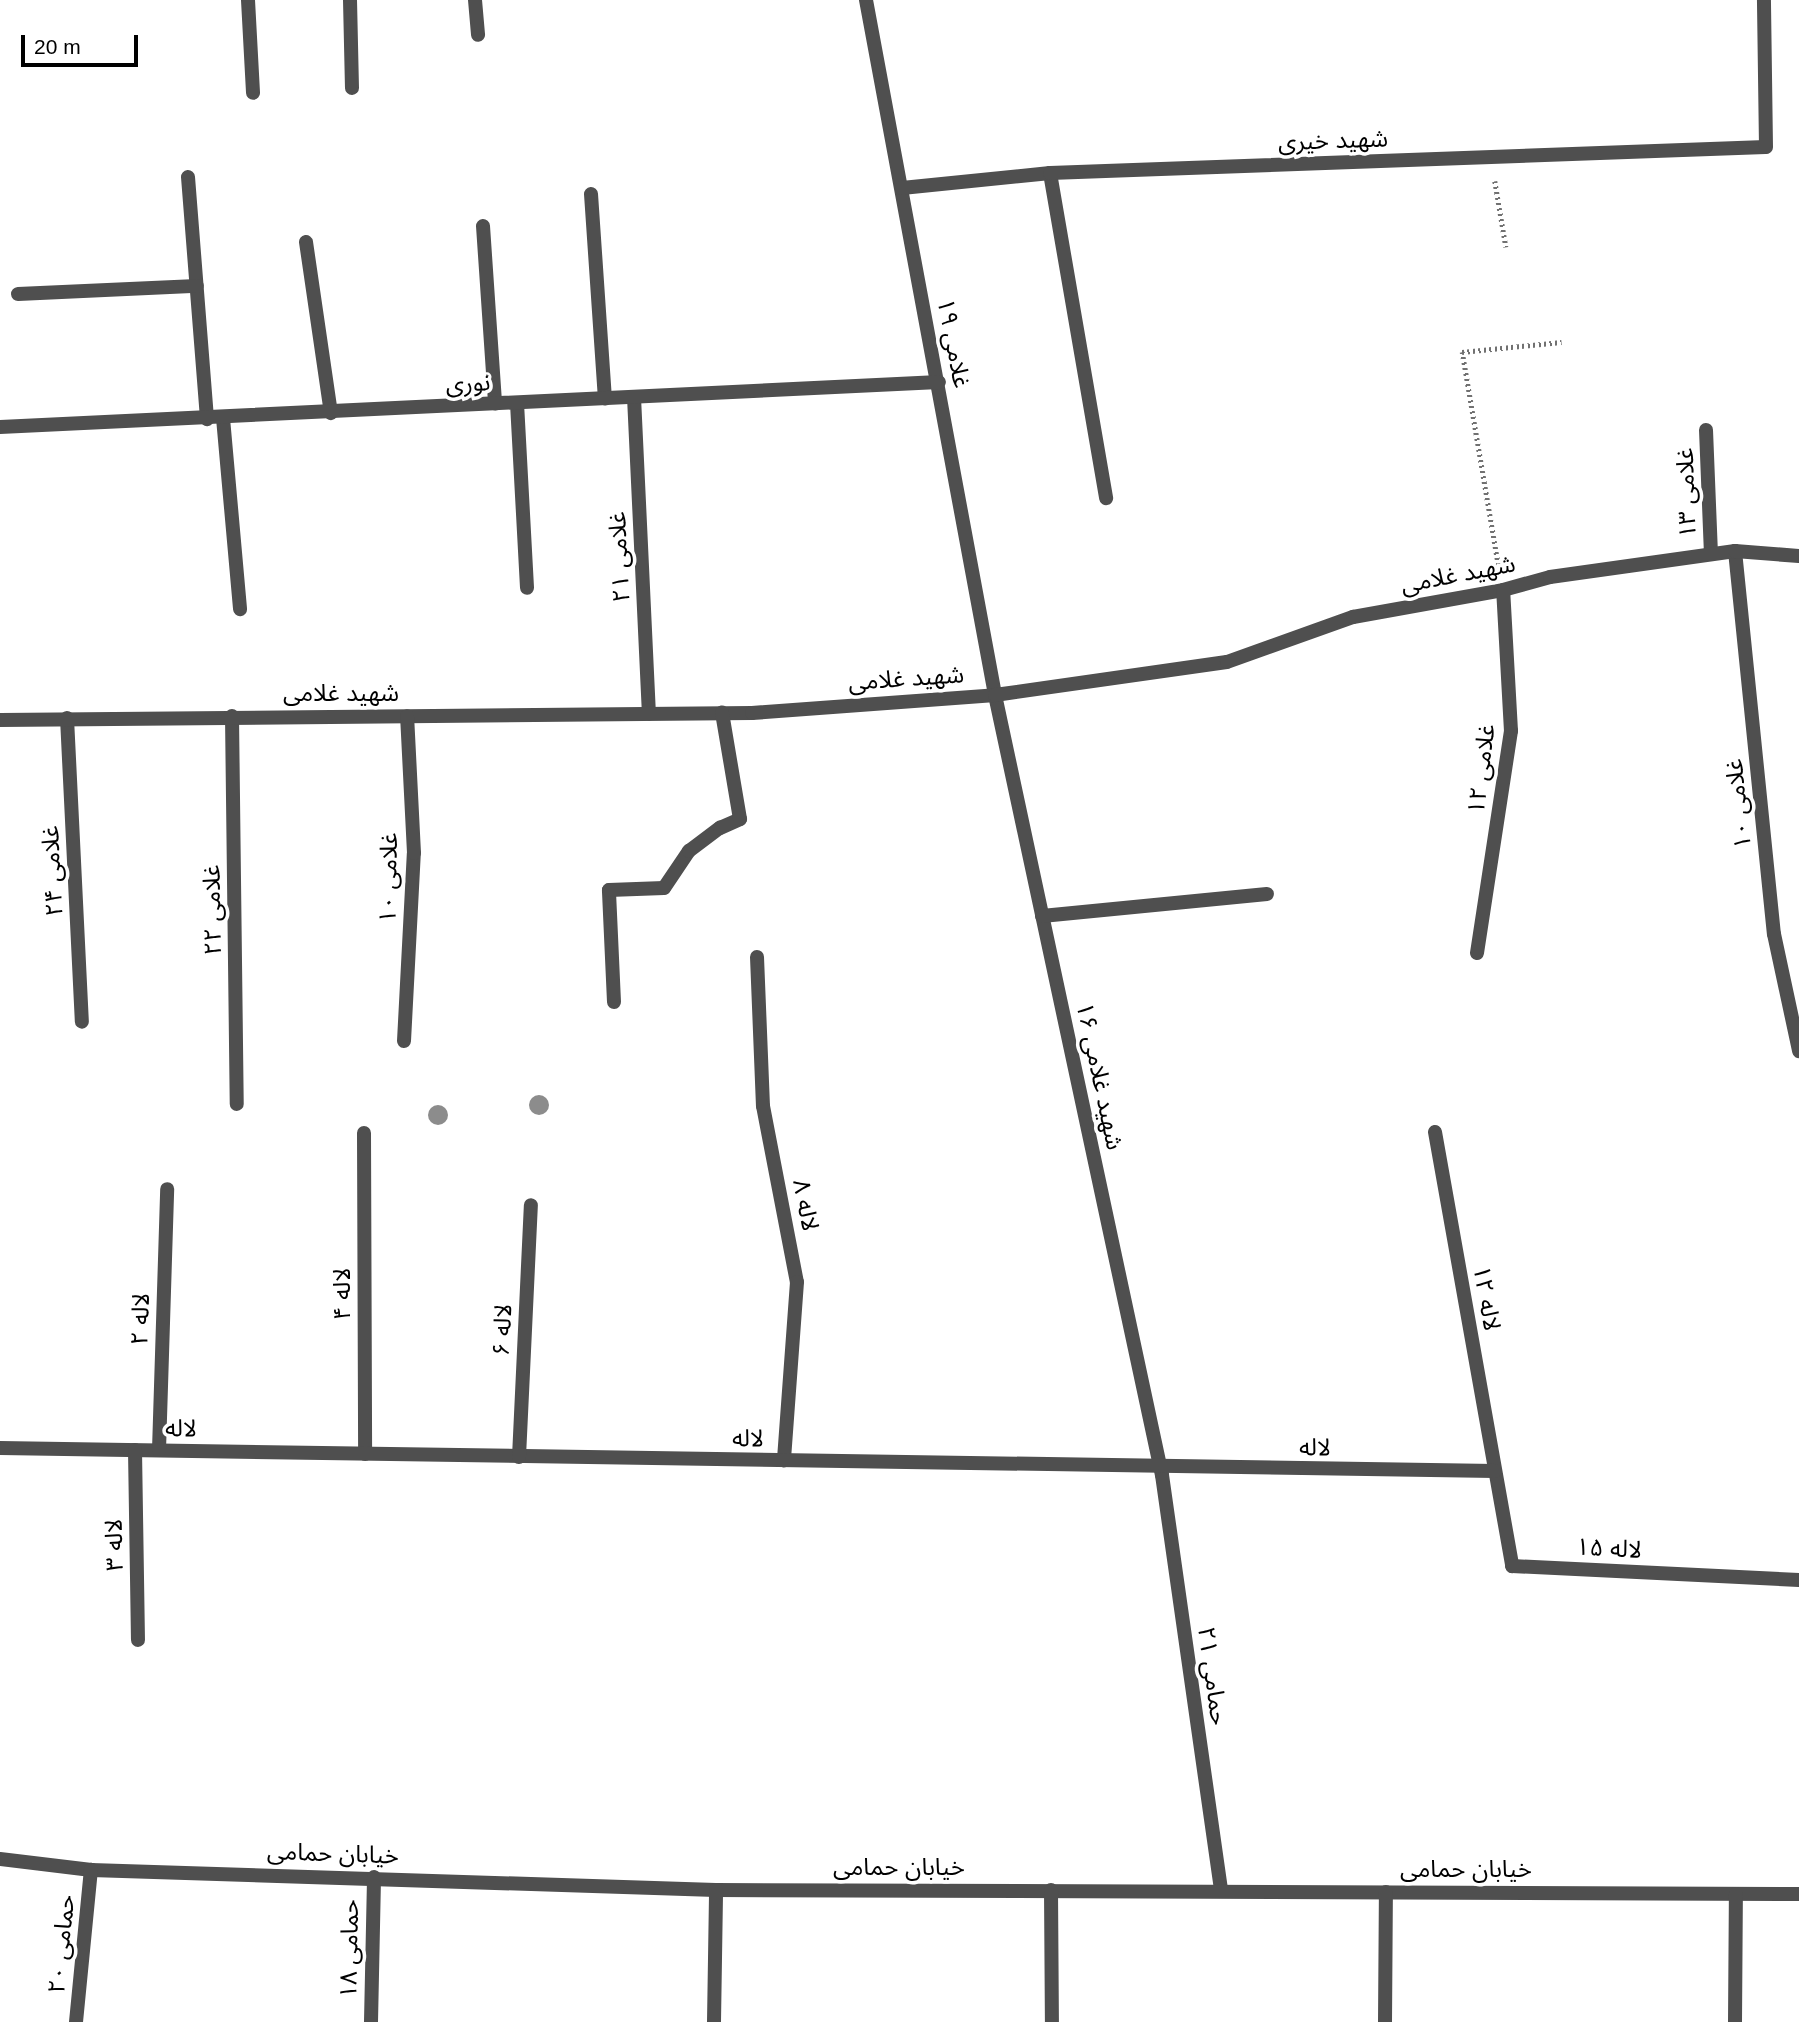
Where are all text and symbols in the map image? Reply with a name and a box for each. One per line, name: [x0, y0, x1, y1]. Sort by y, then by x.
scale bar: [24, 21, 142, 65]
text: 20 m: [34, 35, 81, 58]
street label: شهید خیری: [1277, 124, 1389, 156]
street label: غلامی ۱۹: [931, 296, 977, 390]
street label: نوری: [445, 367, 491, 399]
street label: غلامی ۱۳: [1670, 447, 1702, 539]
street label: غلامی ۲۱: [602, 511, 636, 603]
street label: شهید غلامی: [1398, 549, 1518, 599]
street label: شهید غلامی: [847, 660, 965, 696]
street label: شهید غلامی: [283, 679, 399, 707]
street label: غلامی ۱۲: [1461, 722, 1501, 816]
street label: غلامی ۱۰: [1719, 757, 1757, 851]
street label: غلامی ۲۴: [35, 825, 69, 917]
street label: غلامی ۱۰: [373, 832, 403, 924]
street label: غلامی ۲۲: [197, 864, 227, 956]
street label: شهید غلامی ۱۶: [1070, 1000, 1130, 1152]
street label: لاله ۸: [787, 1177, 825, 1233]
street label: لاله ۱۲: [1467, 1263, 1507, 1333]
street label: لاله ۴: [328, 1268, 356, 1320]
street label: لاله ۲: [125, 1292, 155, 1346]
street label: لاله ۶: [486, 1303, 518, 1357]
street label: لاله: [165, 1413, 197, 1443]
street label: لاله: [732, 1423, 764, 1453]
street label: لاله: [1299, 1432, 1331, 1462]
street label: لاله ۳: [99, 1519, 129, 1571]
street label: لاله ۱۵: [1575, 1532, 1643, 1564]
street label: حمامی ۲۱: [1192, 1625, 1234, 1727]
street label: خیابان حمامی: [267, 1836, 399, 1870]
street label: خیابان حمامی: [833, 1853, 965, 1881]
street label: خیابان حمامی: [1400, 1855, 1532, 1883]
street label: حمامی ۲۰: [41, 1893, 81, 1995]
street label: حمامی ۱۸: [334, 1899, 364, 1999]

